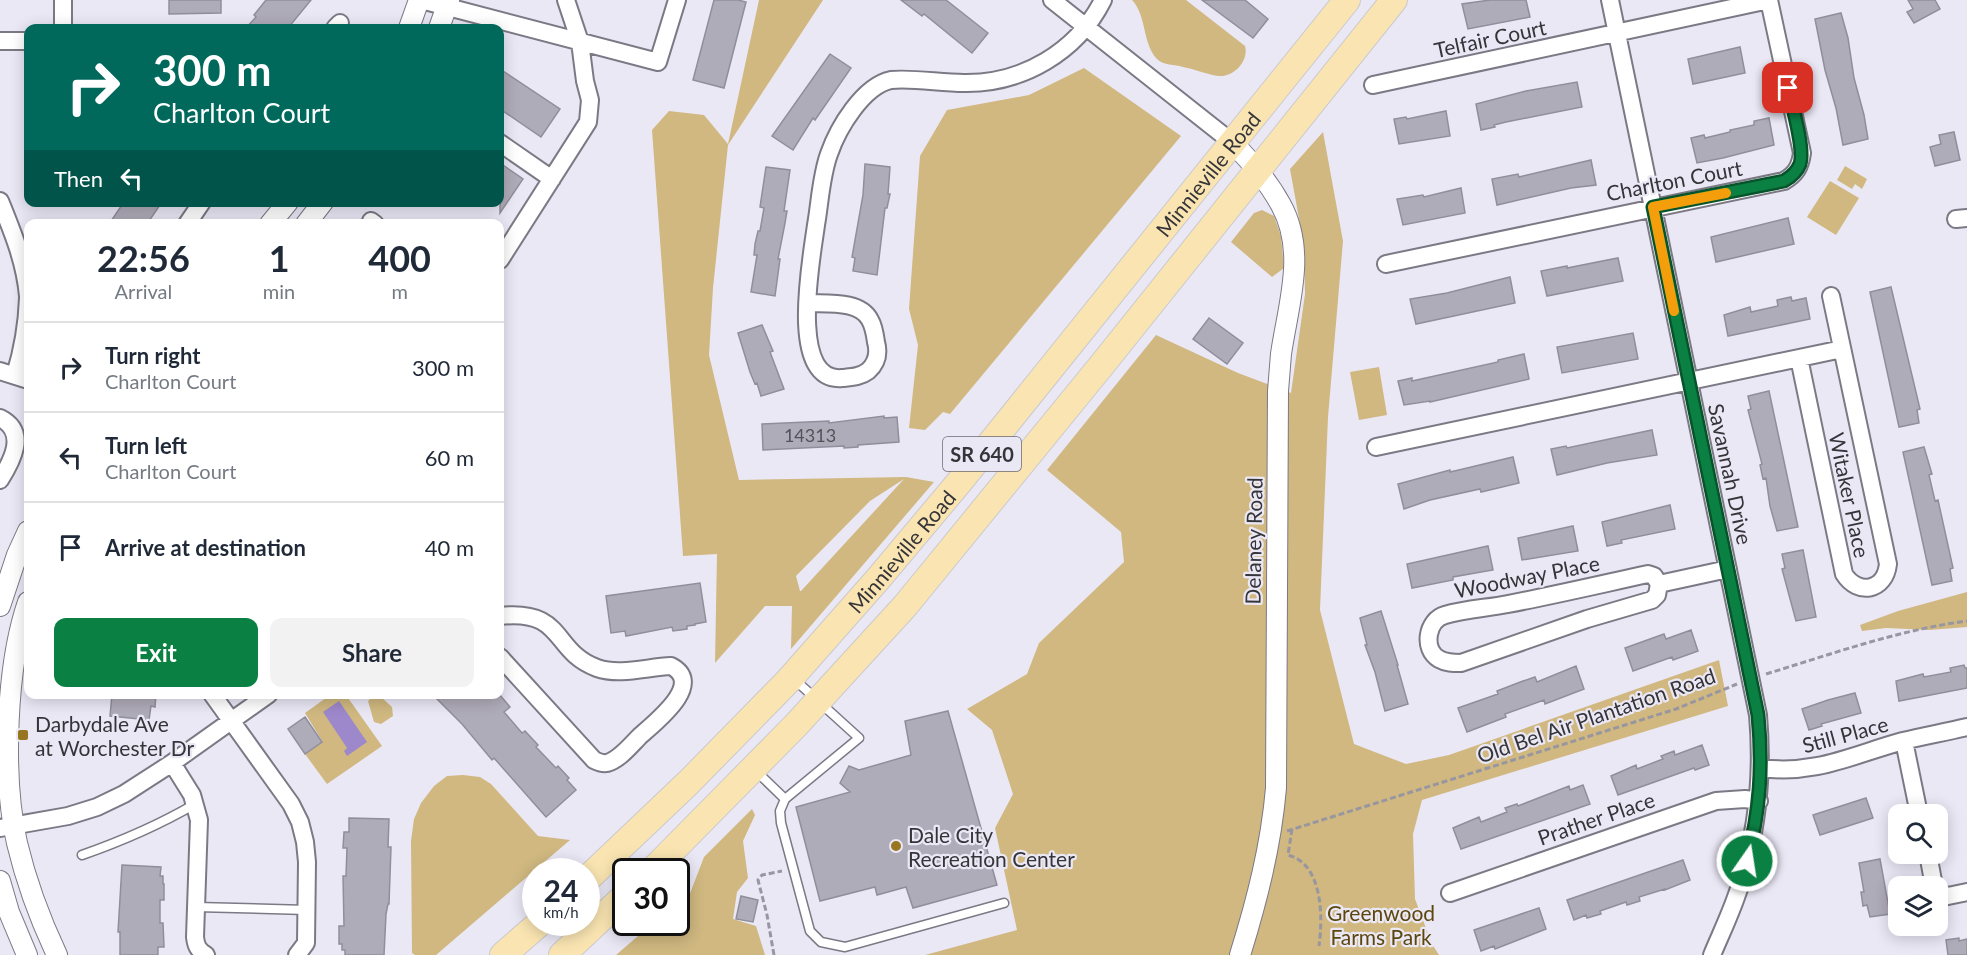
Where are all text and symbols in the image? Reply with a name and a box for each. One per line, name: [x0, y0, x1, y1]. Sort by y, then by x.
street label: Telfair Court: [1432, 14, 1549, 62]
text: 300 m: [153, 45, 271, 95]
icon: right: [54, 48, 132, 126]
pin: [1762, 62, 1813, 113]
icon: arrive: [1771, 71, 1804, 104]
text: Charlton Court: [153, 96, 330, 129]
street label: Minnieville Road: [1150, 106, 1265, 241]
street label: Charlton Court: [1604, 154, 1745, 205]
icon: left: [115, 162, 148, 195]
text: Then: [54, 165, 103, 192]
text: 22:56: [97, 236, 190, 280]
text: 1: [269, 236, 290, 280]
text: 400: [368, 236, 431, 280]
text: Arrival: [115, 279, 172, 303]
text: min: [263, 279, 295, 303]
text: m: [391, 279, 408, 303]
text: Turn right: [105, 342, 200, 369]
icon: right: [54, 351, 87, 384]
text: 300 m: [412, 354, 474, 381]
text: Charlton Court: [105, 369, 236, 393]
street label: Savannah Drive: [1704, 401, 1758, 547]
house number: 14313: [784, 424, 836, 446]
street label: Witaker Place: [1825, 430, 1875, 560]
text: Turn left: [105, 432, 187, 459]
road number: SR 640: [943, 437, 1021, 471]
icon: left: [54, 441, 87, 474]
text: 60 m: [425, 444, 474, 471]
text: Charlton Court: [105, 459, 236, 483]
street label: Delaney Road: [1239, 477, 1267, 605]
street label: Minnieville Road: [842, 485, 960, 617]
icon: arrive: [54, 531, 87, 564]
text: Arrive at destination: [105, 534, 306, 561]
text: 40 m: [425, 534, 474, 561]
street label: Woodway Place: [1452, 550, 1602, 602]
button: Exit: [54, 618, 258, 687]
button: Share: [270, 618, 474, 687]
street label: Old Bel Air Plantation Road: [1474, 662, 1718, 768]
place label: Darbydale Ave at Worchester Dr: [35, 711, 194, 760]
street label: Still Place: [1799, 711, 1891, 757]
marker: Darbydale Ave at Worchester Dr: [16, 728, 30, 742]
street label: Prather Place: [1534, 786, 1658, 850]
map controls: [1888, 804, 1948, 936]
button: search: [1888, 804, 1948, 864]
place label: Dale City Recreation Center: [908, 822, 1075, 871]
position arrow: [1715, 829, 1779, 893]
marker: Dale City Recreation Center: [889, 839, 903, 853]
speed limit sign: 30: [612, 858, 690, 936]
text: 24: [544, 872, 578, 908]
button: layers: [1888, 876, 1948, 936]
park label: Greenwood Farms Park: [1327, 900, 1435, 949]
text: km/h: [543, 903, 579, 921]

